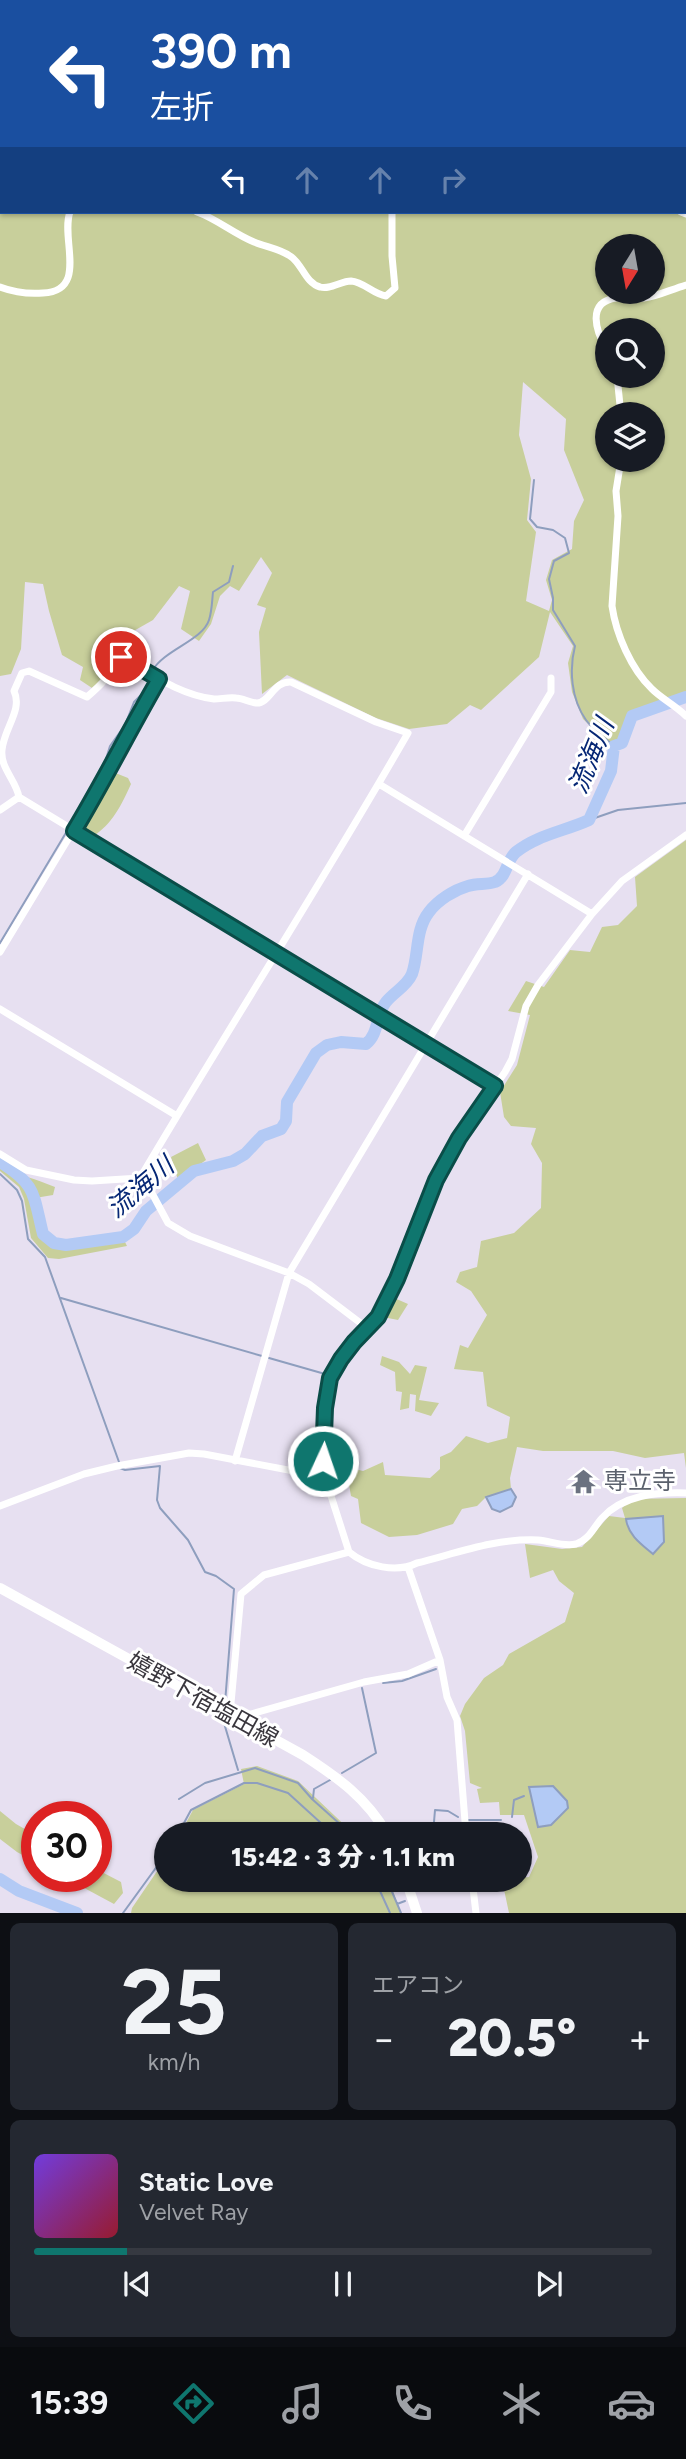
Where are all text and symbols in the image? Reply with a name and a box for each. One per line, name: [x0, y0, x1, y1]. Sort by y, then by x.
text: 390 m: [150, 21, 292, 80]
icon: left: [35, 28, 126, 119]
text: 左折: [150, 88, 214, 126]
icon: left: [215, 161, 253, 199]
icon: ahead: [288, 161, 326, 199]
icon: ahead: [361, 161, 399, 199]
icon: right: [434, 161, 472, 199]
north arrow: [595, 234, 665, 304]
map controls: [595, 234, 665, 472]
button: search: [595, 318, 665, 388]
button: layers: [595, 402, 665, 472]
pin: [91, 627, 151, 687]
icon: arrive: [102, 638, 140, 676]
water label: 流海川: [562, 711, 622, 798]
water label: 流海川: [100, 1148, 182, 1224]
position arrow: [286, 1424, 360, 1498]
place label: 専立寺: [604, 1466, 676, 1495]
temple icon: 専立寺: [570, 1467, 598, 1495]
street label: 嬉野下宿塩田線: [123, 1646, 284, 1753]
speed limit sign: 30: [21, 1801, 112, 1892]
text: 15:42 · 3 分 · 1.1 km: [231, 1841, 455, 1873]
text: 25: [121, 1948, 227, 2057]
text: エアコン: [372, 1971, 464, 1999]
text: 20.5°: [448, 2007, 576, 2069]
text: −: [372, 2016, 396, 2062]
text: +: [628, 2016, 652, 2062]
text: km/h: [148, 2048, 200, 2076]
text: Static Love: [139, 2166, 273, 2198]
text: Velvet Ray: [139, 2198, 248, 2226]
icon: previous: [118, 2265, 156, 2303]
icon: pause: [324, 2265, 362, 2303]
icon: next: [530, 2265, 568, 2303]
icon: directions: [169, 2379, 218, 2428]
icon: music: [278, 2379, 327, 2428]
icon: phone: [388, 2379, 437, 2428]
icon: climate: [497, 2379, 546, 2428]
icon: car: [607, 2379, 656, 2428]
text: 15:39: [30, 2384, 108, 2422]

